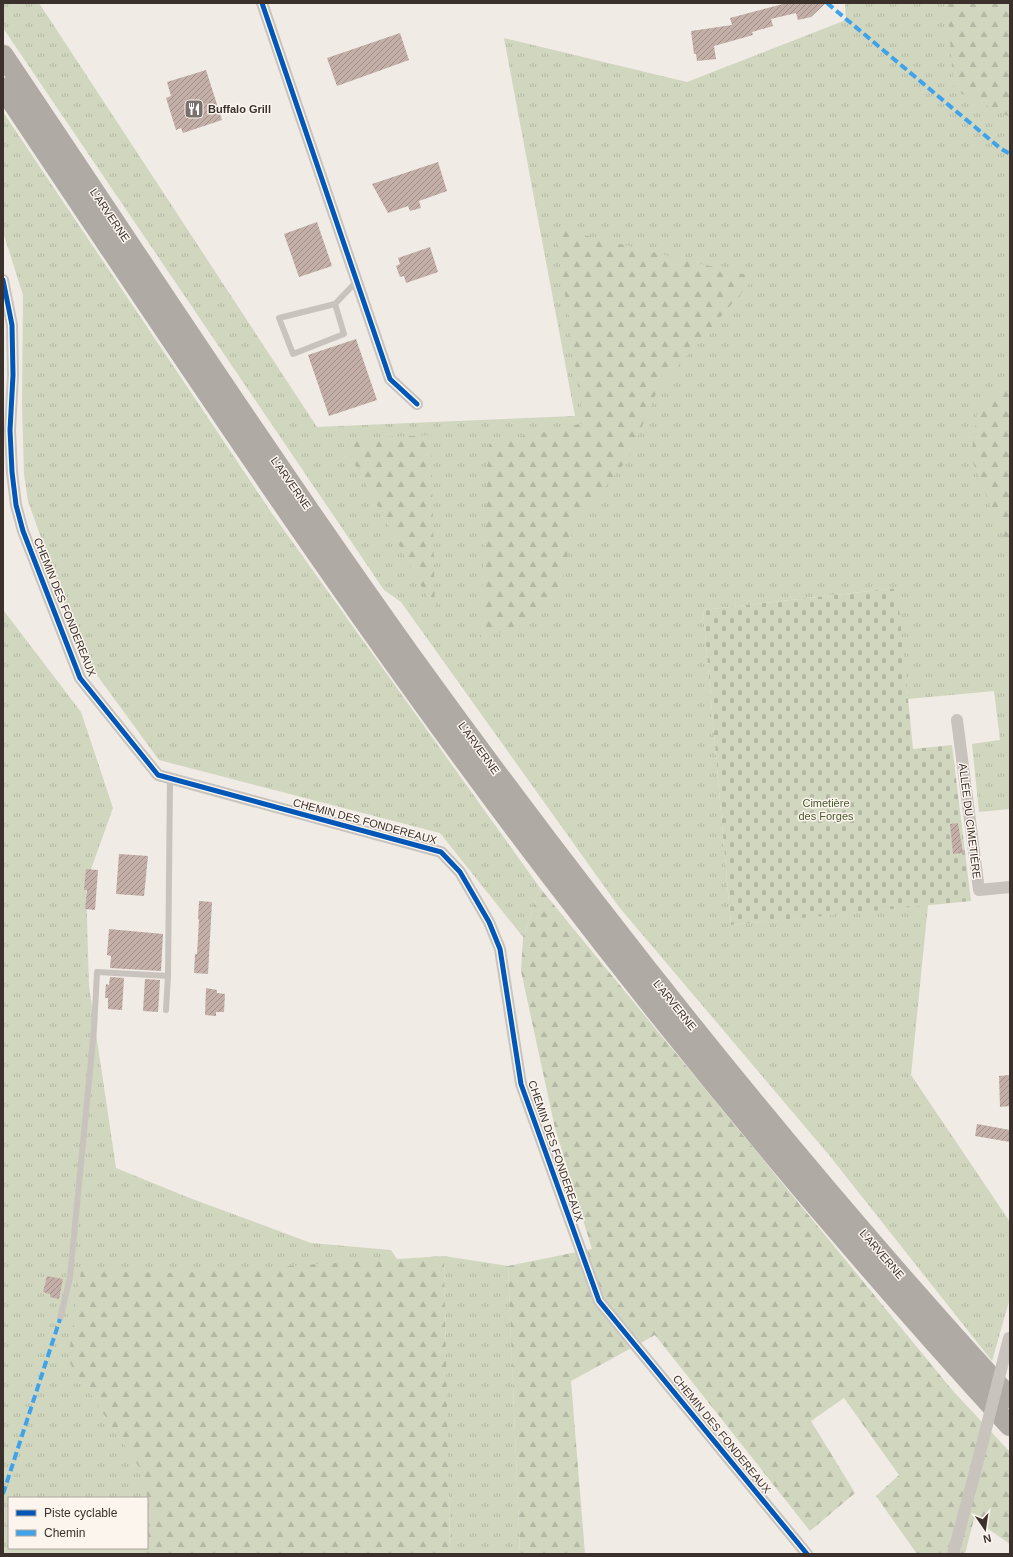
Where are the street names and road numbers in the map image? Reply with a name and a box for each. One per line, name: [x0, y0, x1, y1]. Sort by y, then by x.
street label: L'ARVERNE: [88, 186, 132, 244]
street label: L'ARVERNE: [269, 454, 313, 512]
street label: CHEMIN DES FONDEREAUX: [32, 536, 99, 679]
street label: L'ARVERNE: [456, 720, 502, 776]
street label: ALLÉE DU CIMETIÈRE: [957, 763, 983, 879]
street label: CHEMIN DES FONDEREAUX: [292, 796, 439, 846]
street label: L'ARVERNE: [651, 977, 699, 1033]
street label: CHEMIN DES FONDEREAUX: [526, 1079, 586, 1224]
street label: L'ARVERNE: [857, 1227, 907, 1281]
street label: CHEMIN DES FONDEREAUX: [671, 1373, 774, 1496]

